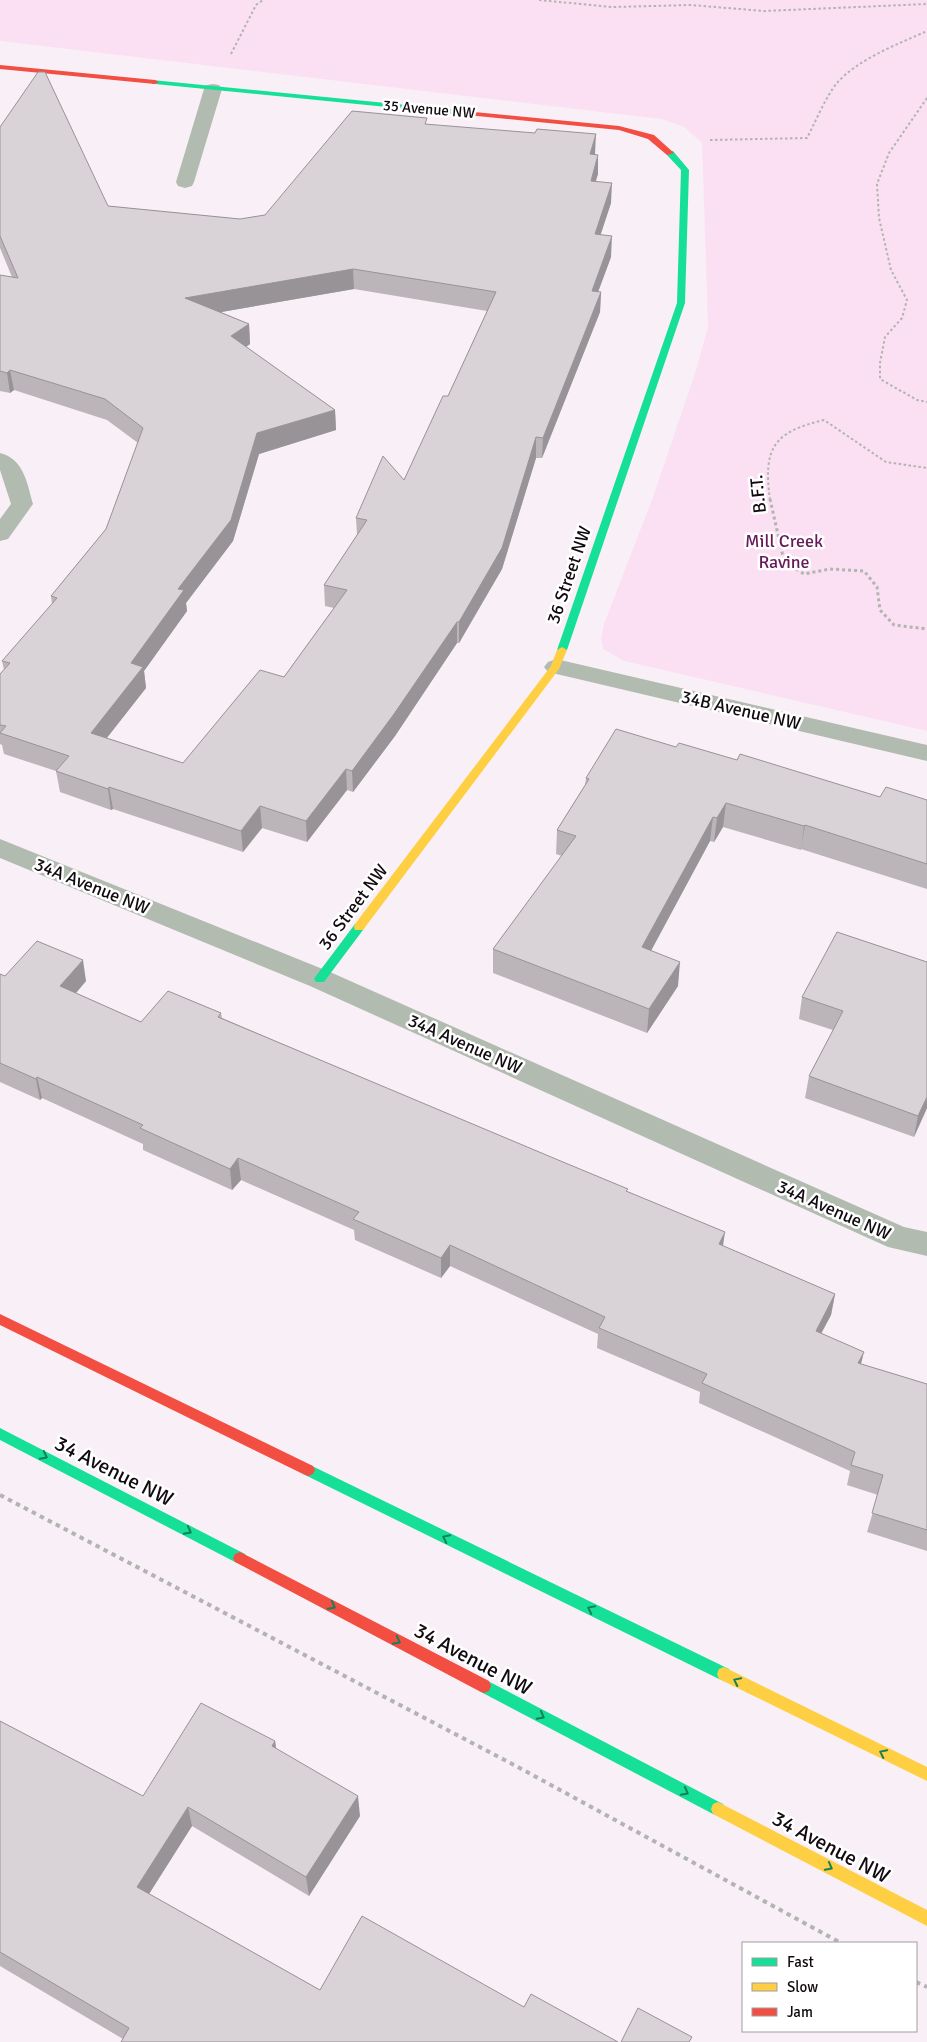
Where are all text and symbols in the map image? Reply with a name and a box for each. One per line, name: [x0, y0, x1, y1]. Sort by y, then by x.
street label: 35 Avenue NW: [382, 96, 476, 122]
street label: B.F.T.: [745, 474, 771, 514]
street label: 36 Street NW: [542, 523, 596, 627]
park label: Mill Creek Ravine: [745, 530, 823, 573]
street label: 34B Avenue NW: [679, 686, 803, 734]
street label: 34A Avenue NW: [31, 853, 153, 919]
street label: 36 Street NW: [314, 860, 392, 954]
street label: 34A Avenue NW: [405, 1009, 525, 1079]
street label: 34A Avenue NW: [774, 1175, 894, 1245]
street label: 34 Avenue NW: [50, 1430, 178, 1512]
one-way arrow: [38, 1450, 47, 1460]
one-way arrow: [183, 1525, 192, 1535]
one-way arrow: [442, 1534, 451, 1544]
one-way arrow: [327, 1600, 336, 1610]
one-way arrow: [588, 1606, 597, 1616]
street label: 34 Avenue NW: [410, 1617, 537, 1701]
one-way arrow: [392, 1634, 401, 1644]
one-way arrow: [733, 1677, 742, 1687]
one-way arrow: [536, 1710, 545, 1720]
one-way arrow: [879, 1748, 888, 1759]
one-way arrow: [680, 1785, 689, 1795]
street label: 34 Avenue NW: [768, 1805, 895, 1889]
one-way arrow: [824, 1861, 833, 1871]
legend: [742, 1942, 917, 2032]
text: Fast: [787, 1953, 814, 1971]
text: Slow: [787, 1978, 818, 1996]
text: Jam: [787, 2003, 813, 2021]

